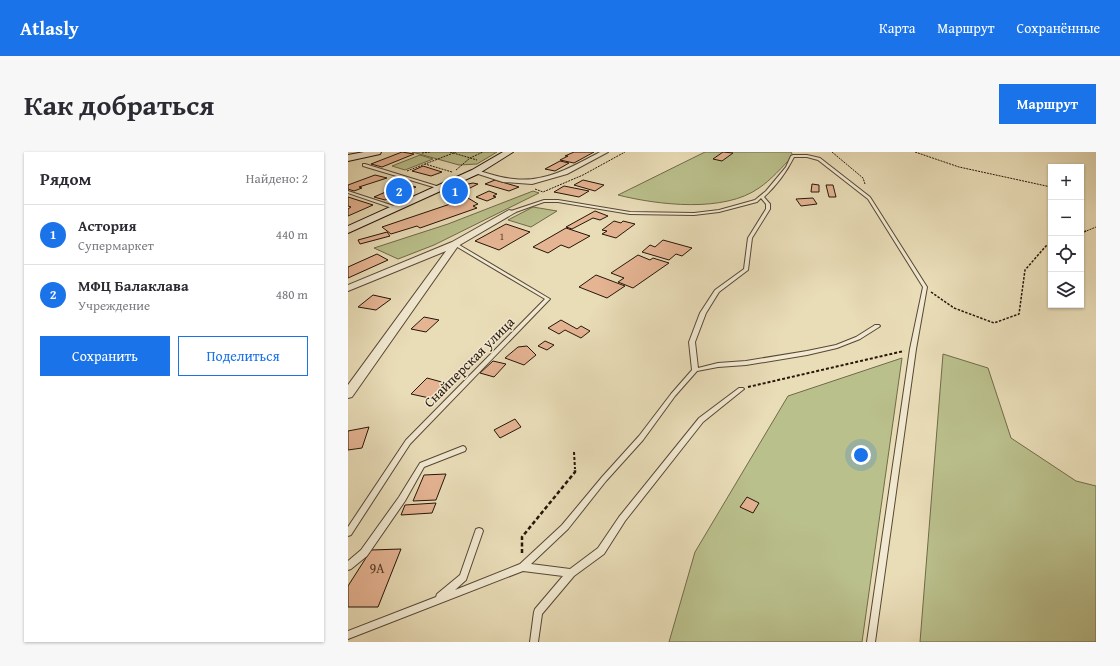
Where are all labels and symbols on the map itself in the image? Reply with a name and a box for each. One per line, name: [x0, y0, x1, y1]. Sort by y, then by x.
pin: 2: [386, 176, 412, 206]
pin: 1: [442, 176, 468, 206]
house number: 1: [500, 229, 505, 244]
street label: Снайперская улица: [419, 312, 519, 412]
your location: [851, 445, 871, 465]
house number: 9А: [369, 558, 385, 578]

